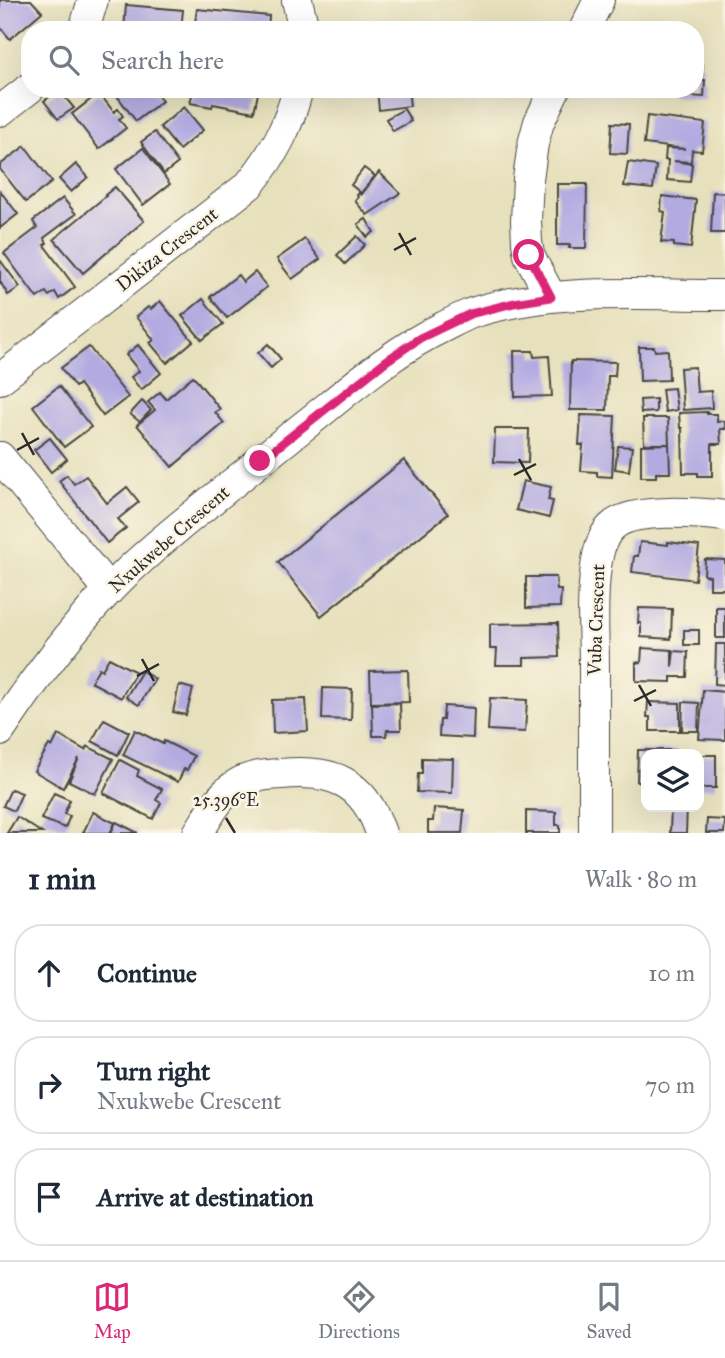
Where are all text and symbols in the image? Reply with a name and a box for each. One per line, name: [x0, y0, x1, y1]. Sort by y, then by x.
search box: [21, 21, 704, 98]
icon: search: [45, 41, 83, 79]
text: Search here: [101, 44, 224, 76]
street label: Dikiza Crescent: [112, 202, 223, 296]
route start: [513, 239, 544, 270]
route end: [244, 445, 275, 476]
street label: Nxukwebe Crescent: [104, 480, 234, 598]
street label: Vuba Crescent: [583, 563, 609, 677]
map controls: [641, 749, 704, 812]
button: layers: [641, 749, 704, 812]
text: 25.396°E: [193, 789, 259, 811]
text: 1 min: [28, 861, 96, 897]
text: Walk · 80 m: [585, 865, 697, 893]
icon: ahead: [30, 954, 68, 992]
text: Continue: [97, 957, 197, 989]
text: 10 m: [648, 959, 695, 987]
text: Turn right: [97, 1055, 210, 1087]
icon: right: [30, 1066, 68, 1104]
text: 70 m: [645, 1071, 695, 1099]
text: Nxukwebe Crescent: [97, 1087, 281, 1115]
icon: arrive: [30, 1178, 68, 1216]
text: Arrive at destination: [97, 1181, 314, 1213]
tab: Map: [93, 1278, 131, 1343]
tab: Directions: [318, 1278, 400, 1343]
tab: Saved: [587, 1278, 632, 1343]

